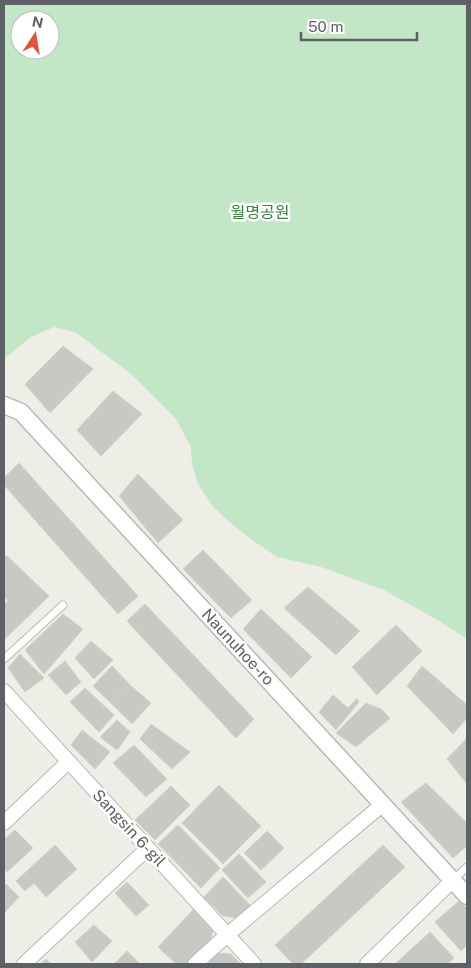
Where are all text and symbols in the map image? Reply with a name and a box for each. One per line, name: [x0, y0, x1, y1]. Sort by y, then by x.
north arrow: [10, 10, 60, 60]
scale bar: [301, 10, 417, 42]
text: N: [31, 13, 45, 31]
text: 50 m: [308, 18, 343, 35]
park label: 월명공원: [231, 203, 289, 222]
street label: Naunuhoe-ro: [198, 605, 278, 689]
street label: Sangsin 6-gil: [88, 785, 170, 871]

